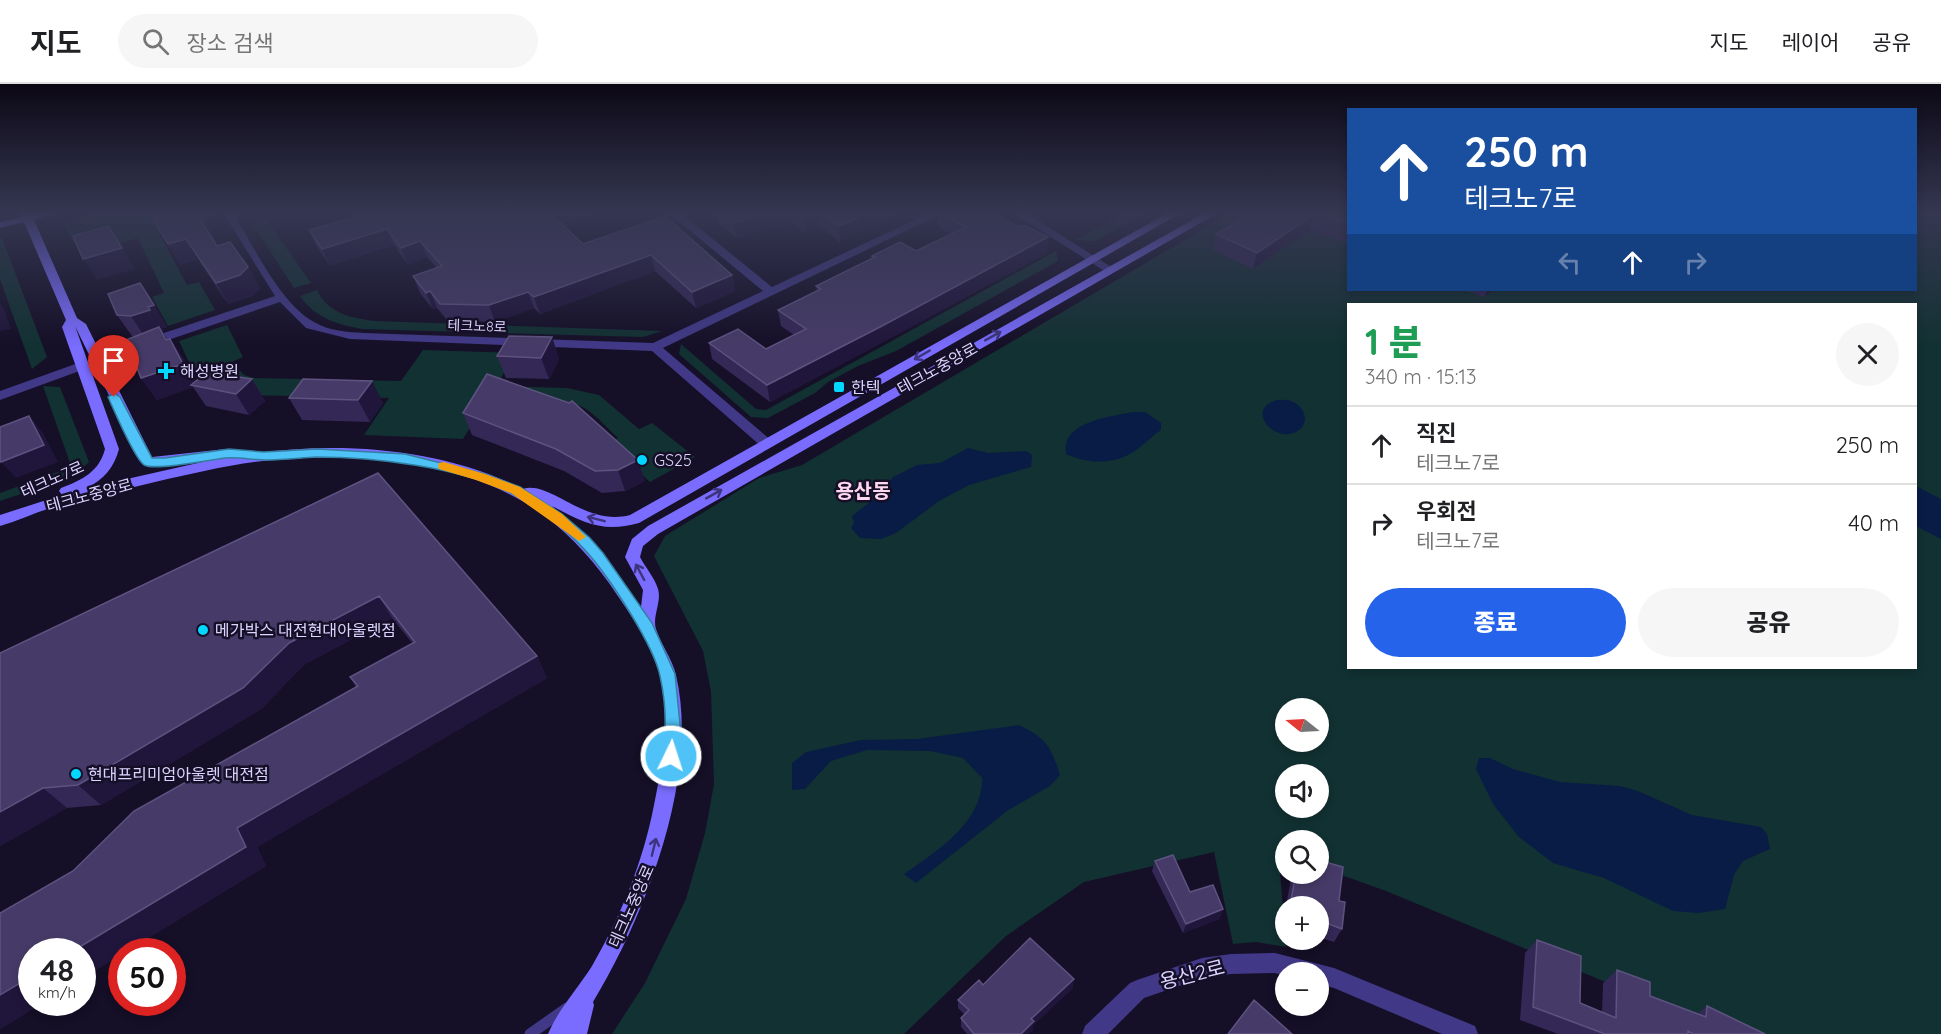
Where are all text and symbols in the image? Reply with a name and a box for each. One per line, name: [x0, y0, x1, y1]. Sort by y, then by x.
search box: [118, 14, 538, 68]
text: 지도: [30, 25, 82, 60]
icon: search: [139, 25, 172, 58]
text: 장소 검색: [187, 29, 274, 57]
text: 지도: [1710, 29, 1748, 55]
text: 레이어: [1781, 29, 1839, 55]
text: 공유: [1872, 29, 1911, 55]
text: 250 m: [1464, 125, 1588, 178]
icon: ahead: [1365, 132, 1443, 210]
text: 테크노7로: [1464, 181, 1577, 215]
icon: left: [1553, 246, 1586, 279]
icon: ahead: [1616, 246, 1649, 279]
icon: right: [1679, 246, 1712, 279]
street label: 테크노8로: [447, 316, 507, 336]
text: 1 분: [1365, 319, 1422, 364]
button: close: [1836, 323, 1899, 386]
one-way arrow: [984, 330, 1002, 341]
pin: [88, 335, 139, 397]
street label: 테크노중앙로: [894, 338, 981, 398]
icon: arrive: [97, 344, 130, 377]
one-way arrow: [913, 350, 930, 362]
place label: 해성병원: [180, 361, 239, 381]
marker: 해성병원: [157, 362, 175, 380]
text: 340 m · 15:13: [1365, 364, 1476, 389]
place label: 한텍: [851, 377, 880, 397]
marker: 한텍: [832, 380, 846, 394]
text: 직진: [1416, 419, 1456, 447]
icon: ahead: [1365, 429, 1398, 462]
text: 250 m: [1836, 431, 1899, 459]
place label: GS25: [654, 450, 692, 470]
text: 테크노7로: [1416, 450, 1500, 475]
marker: GS25: [635, 453, 649, 467]
street label: 테크노7로: [17, 456, 87, 502]
street label: 테크노중앙로: [44, 474, 135, 516]
district label: 용산동: [835, 478, 891, 503]
one-way arrow: [705, 488, 722, 500]
text: 우회전: [1416, 497, 1477, 525]
icon: right: [1365, 507, 1398, 540]
text: 40 m: [1848, 509, 1899, 537]
one-way arrow: [587, 513, 606, 525]
text: 테크노7로: [1416, 528, 1500, 553]
one-way arrow: [634, 564, 646, 581]
button: 종료: [1365, 588, 1626, 657]
button: 공유: [1638, 588, 1899, 657]
place label: 메가박스 대전현대아울렛점: [215, 620, 396, 640]
marker: 메가박스 대전현대아울렛점: [196, 623, 210, 637]
north arrow: [1275, 698, 1329, 752]
map controls: [1275, 698, 1329, 1016]
position arrow: [639, 724, 703, 788]
place label: 현대프리미엄아울렛 대전점: [88, 764, 269, 784]
button: sound: [1275, 764, 1329, 818]
marker: 현대프리미엄아울렛 대전점: [69, 767, 83, 781]
button: search: [1275, 830, 1329, 884]
one-way arrow: [649, 838, 661, 857]
street label: 테크노중앙로: [604, 861, 658, 950]
button: +: [1275, 896, 1329, 950]
speed limit sign: 50: [108, 938, 186, 1016]
text: 48: [40, 951, 74, 989]
street label: 용산2로: [1157, 954, 1227, 994]
button: −: [1275, 962, 1329, 1016]
text: km/h: [38, 983, 76, 1002]

